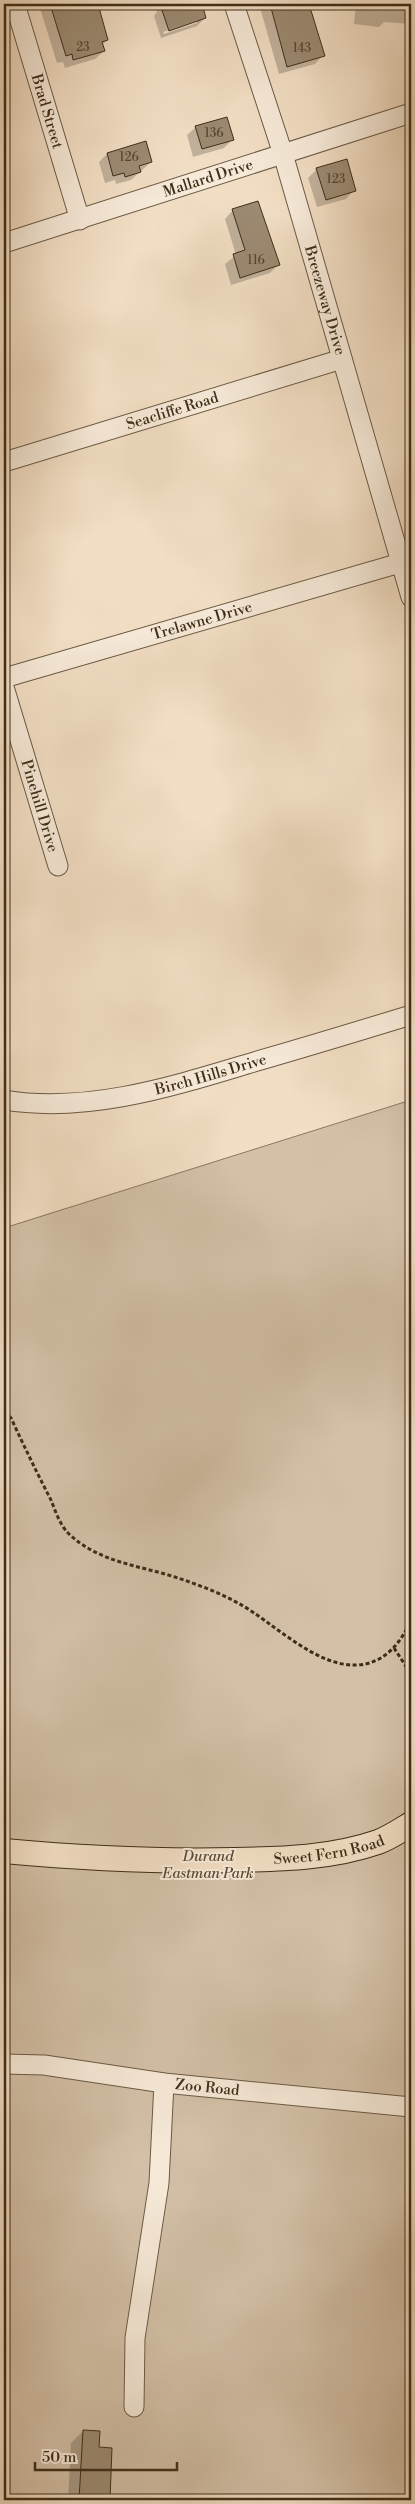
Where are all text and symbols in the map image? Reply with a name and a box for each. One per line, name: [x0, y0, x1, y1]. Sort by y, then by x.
house number: 23: [76, 40, 90, 55]
house number: 143: [293, 41, 312, 56]
street label: Brad Street: [26, 71, 67, 152]
house number: 136: [204, 126, 224, 141]
house number: 126: [119, 150, 139, 165]
street label: Mallard Drive: [161, 155, 255, 202]
house number: 123: [327, 172, 346, 187]
street label: Breezeway Drive: [300, 242, 350, 357]
house number: 116: [247, 253, 265, 268]
street label: Seacliffe Road: [124, 388, 221, 434]
street label: Trelawne Drive: [149, 597, 255, 645]
street label: Pinehill Drive: [16, 757, 62, 854]
street label: Birch Hills Drive: [152, 1050, 269, 1100]
street label: Sweet Fern Road: [273, 1831, 388, 1869]
park label: Durand Eastman Park: [161, 1847, 254, 1883]
street label: Zoo Road: [174, 2075, 241, 2100]
scale bar: [35, 2439, 178, 2471]
text: 50 m: [42, 2448, 76, 2467]

